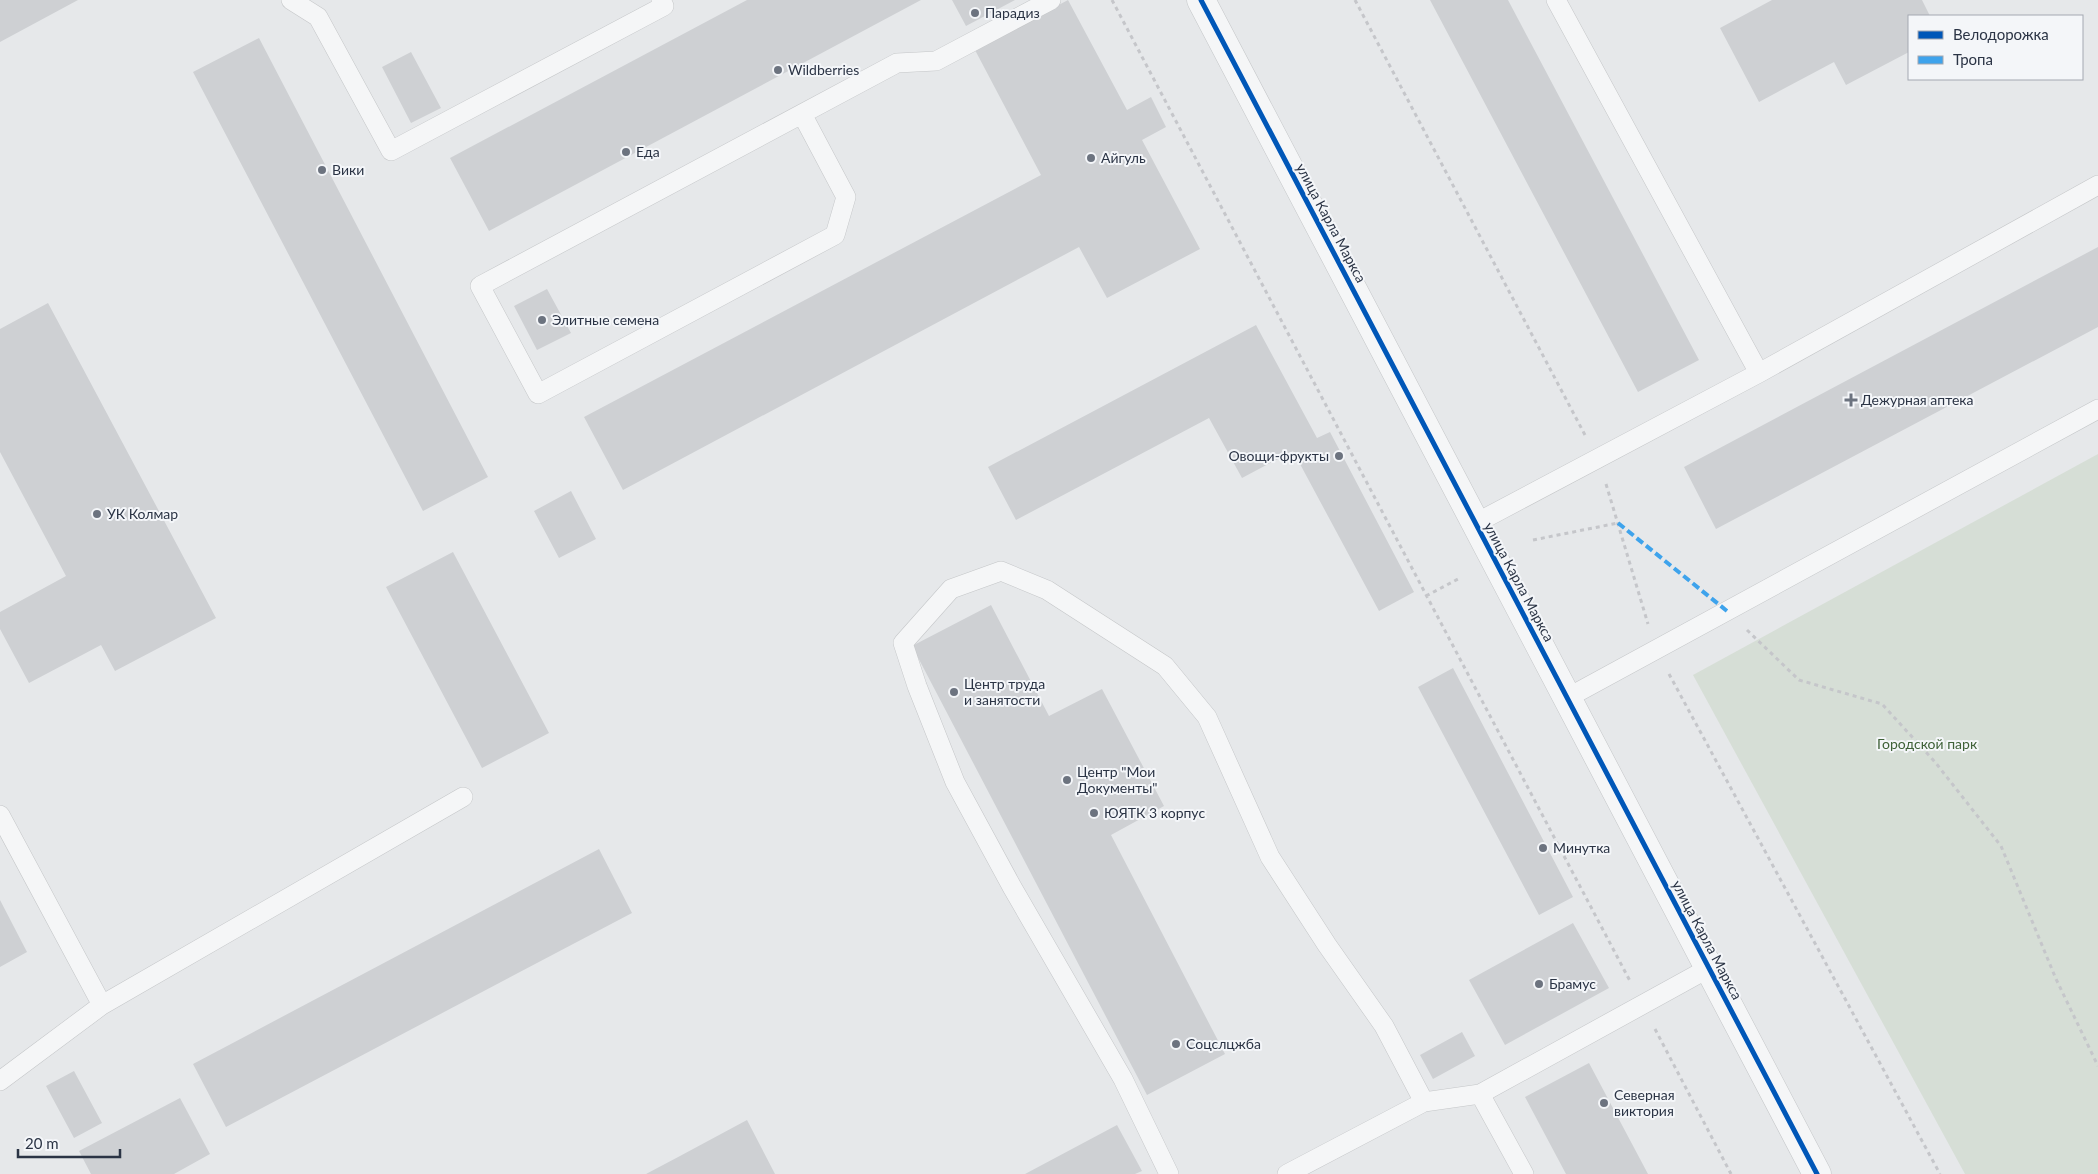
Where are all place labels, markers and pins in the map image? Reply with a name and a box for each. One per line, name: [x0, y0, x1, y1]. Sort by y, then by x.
place label: Парадиз: [985, 4, 1040, 21]
marker: Парадиз: [969, 7, 981, 19]
place label: Wildberries: [788, 61, 859, 78]
marker: Wildberries: [772, 64, 784, 76]
place label: Еда: [636, 143, 660, 160]
marker: Еда: [620, 146, 632, 158]
place label: Айгуль: [1101, 149, 1146, 166]
marker: Айгуль: [1085, 152, 1097, 164]
place label: Вики: [332, 161, 364, 178]
marker: Вики: [316, 164, 328, 176]
place label: Элитные семена: [552, 311, 659, 328]
marker: Элитные семена: [536, 314, 548, 326]
place label: Дежурная аптека: [1861, 391, 1974, 408]
marker: Дежурная аптека: [1845, 394, 1857, 406]
place label: Овощи-фрукты: [1229, 447, 1329, 464]
marker: Овощи-фрукты: [1333, 450, 1345, 462]
place label: УК Колмар: [107, 505, 178, 522]
marker: УК Колмар: [91, 508, 103, 520]
place label: Центр труда и занятости: [964, 675, 1045, 708]
marker: Центр труда и занятости: [948, 686, 960, 698]
place label: Центр "Мои Документы": [1077, 763, 1158, 796]
marker: Центр "Мои Документы": [1061, 774, 1073, 786]
place label: ЮЯТК 3 корпус: [1104, 804, 1205, 821]
marker: ЮЯТК 3 корпус: [1088, 807, 1100, 819]
place label: Минутка: [1553, 839, 1610, 856]
marker: Минутка: [1537, 842, 1549, 854]
place label: Брамус: [1549, 975, 1596, 992]
marker: Брамус: [1533, 978, 1545, 990]
place label: Соцслцжба: [1186, 1035, 1261, 1052]
marker: Соцслцжба: [1170, 1038, 1182, 1050]
place label: Северная виктория: [1614, 1086, 1675, 1119]
marker: Северная виктория: [1598, 1097, 1610, 1109]

